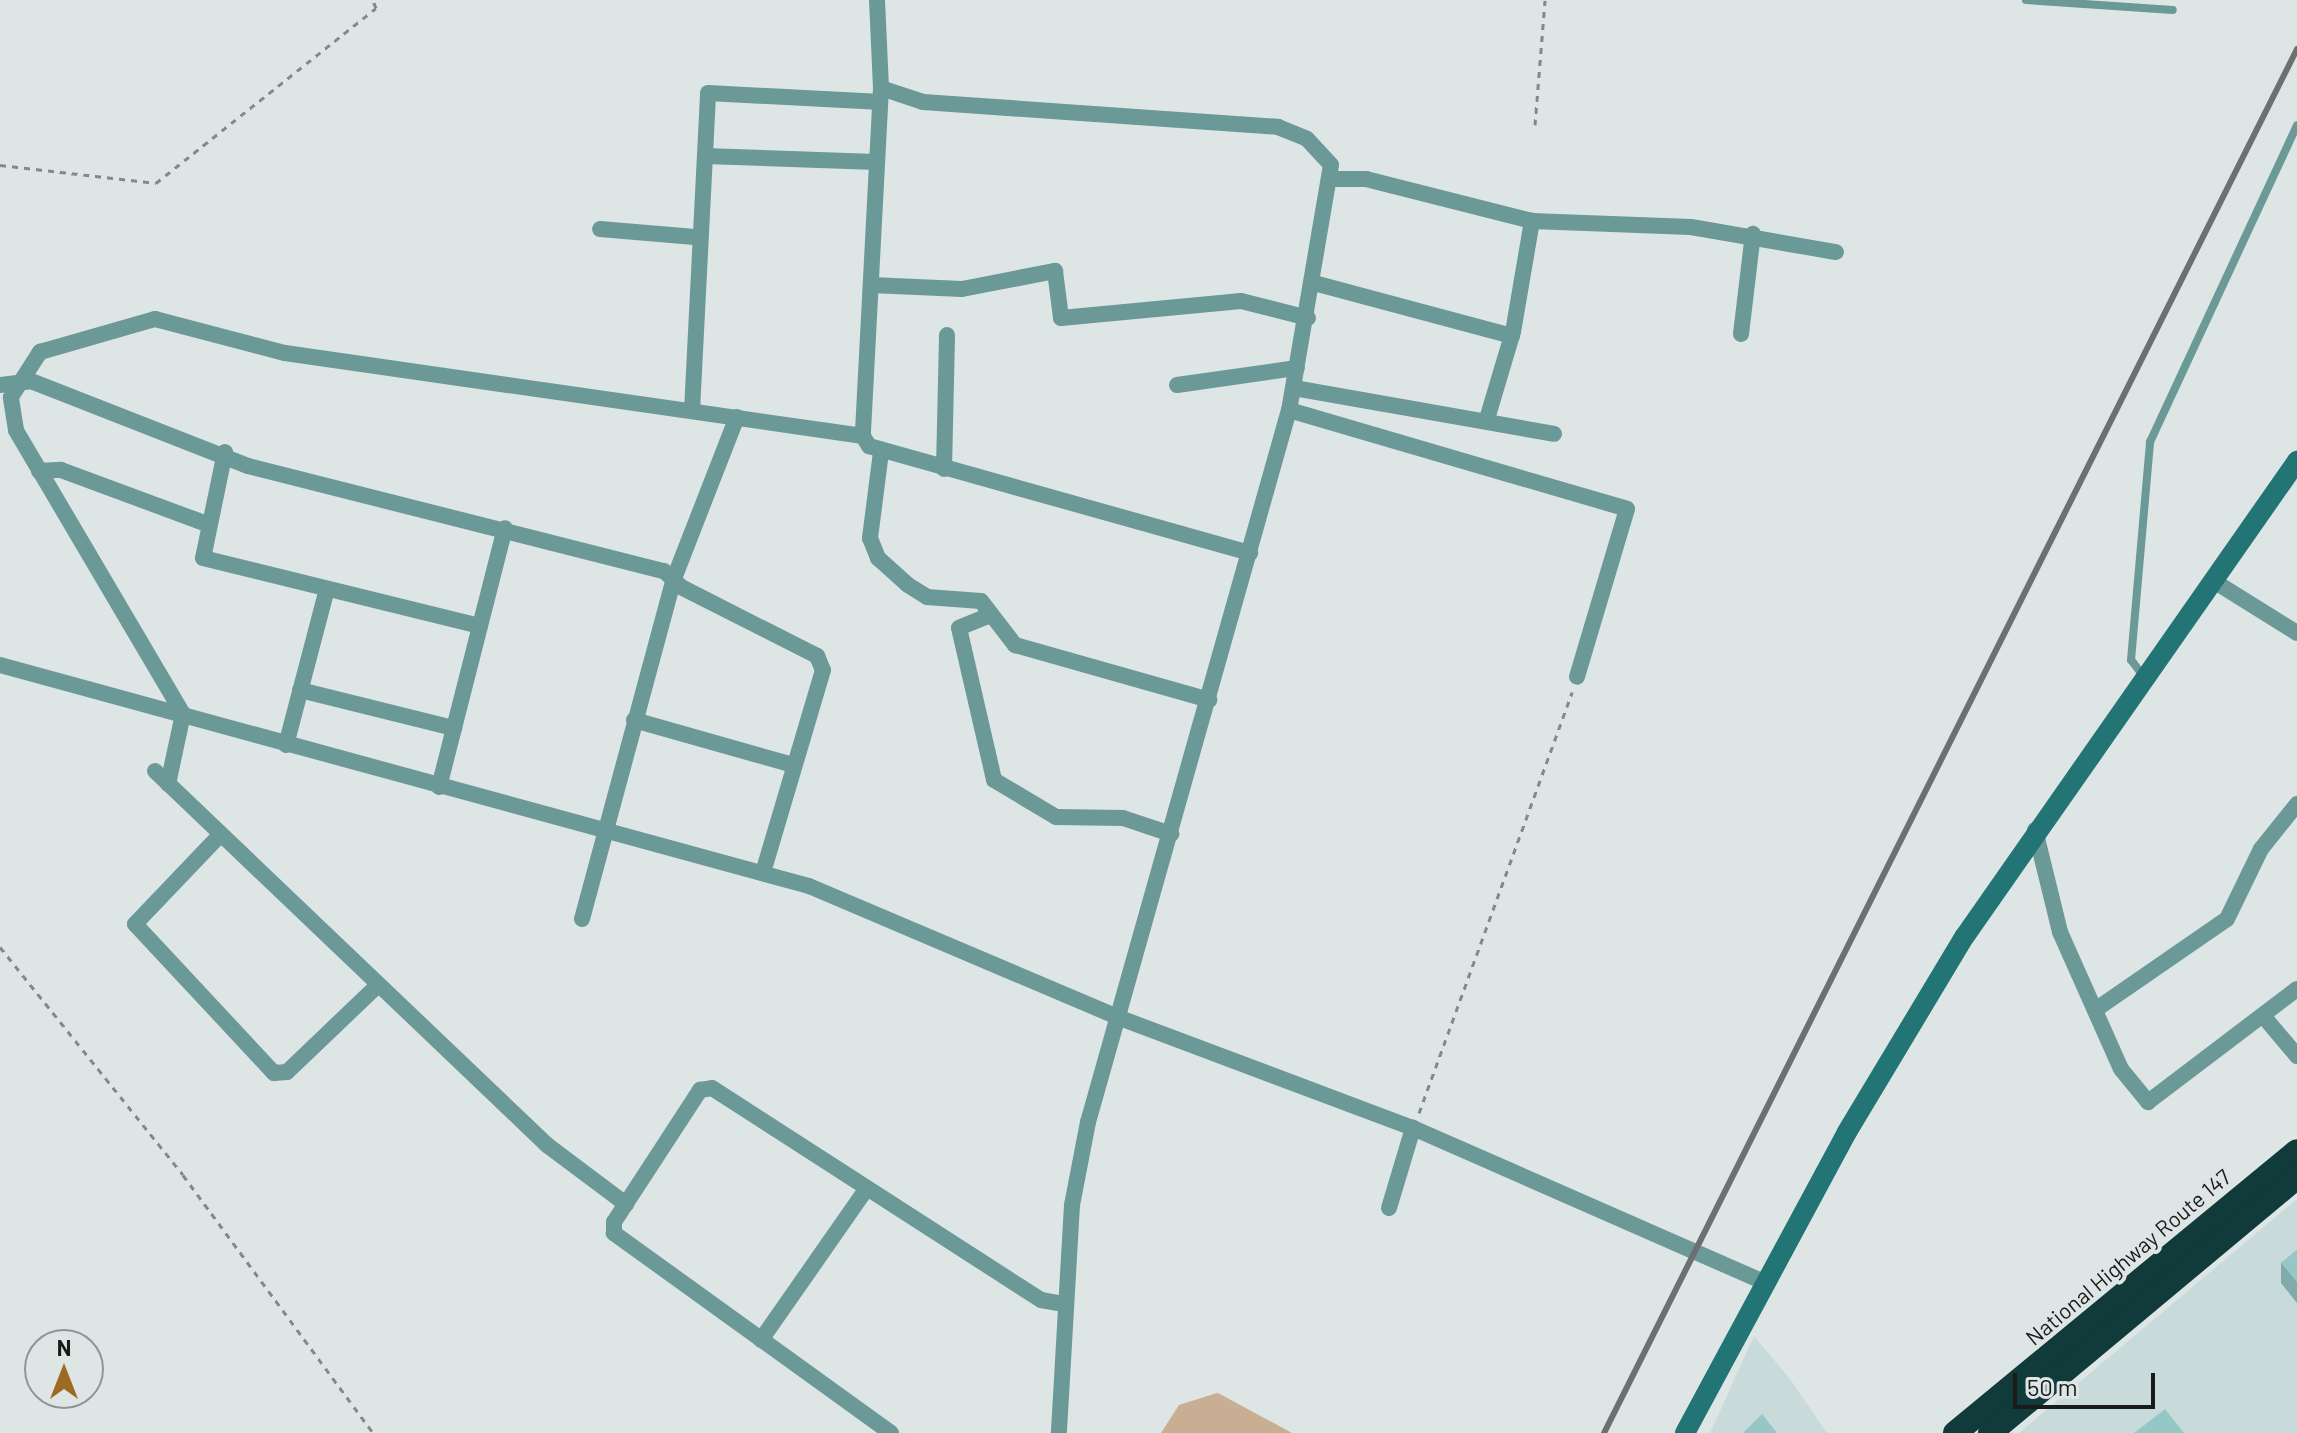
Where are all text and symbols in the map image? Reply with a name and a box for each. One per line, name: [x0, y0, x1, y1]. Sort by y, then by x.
street label: National Highway Route 147: [2020, 1164, 2236, 1350]
north arrow: [24, 1329, 104, 1409]
text: N: [57, 1334, 71, 1360]
scale bar: [2017, 1357, 2159, 1407]
text: 50 m: [2027, 1372, 2078, 1401]

